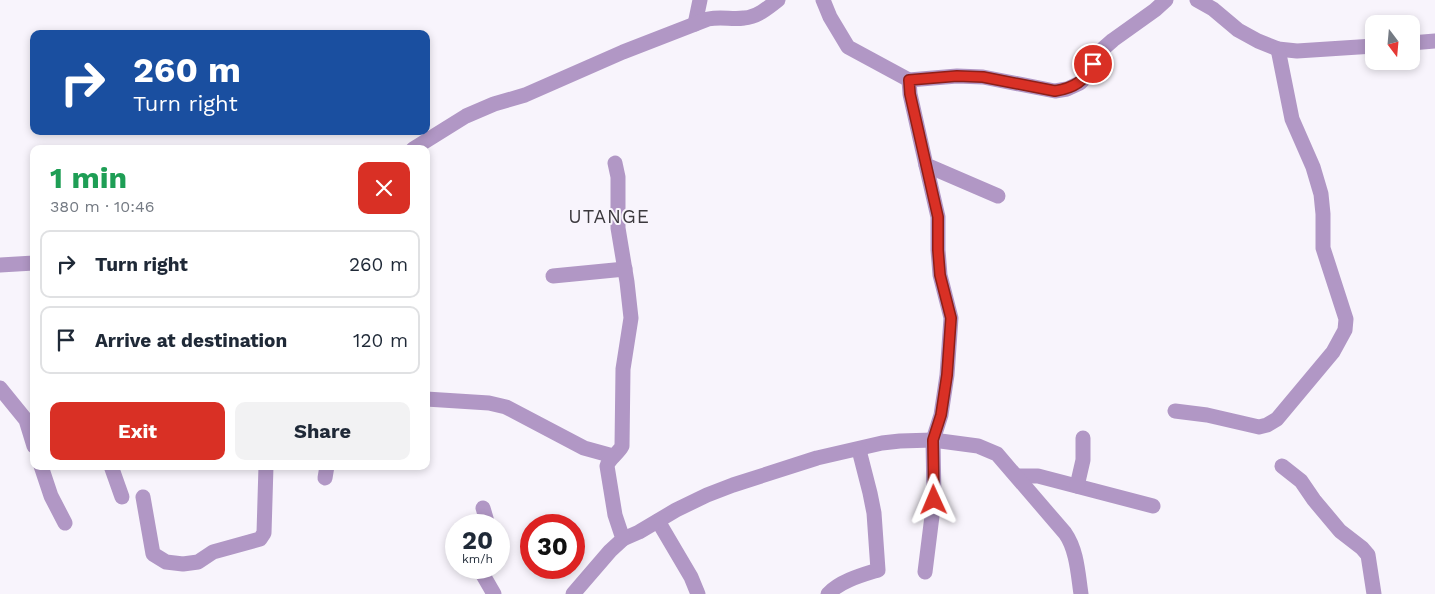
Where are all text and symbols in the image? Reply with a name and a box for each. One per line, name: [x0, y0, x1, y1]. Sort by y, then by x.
north arrow: [1365, 15, 1420, 70]
map controls: [1365, 15, 1420, 70]
pin: [1072, 43, 1114, 85]
text: 260 m: [133, 49, 241, 91]
icon: right: [50, 50, 115, 115]
icon: arrive: [1079, 50, 1107, 78]
text: Turn right: [133, 91, 238, 116]
text: 1 min: [50, 160, 127, 195]
button: close: [358, 162, 410, 214]
text: 380 m · 10:46: [50, 197, 154, 216]
district label: UTANGE: [568, 205, 650, 228]
icon: right: [52, 250, 80, 278]
text: Turn right: [95, 253, 188, 276]
text: 260 m: [349, 253, 408, 276]
icon: arrive: [52, 326, 80, 354]
text: Arrive at destination: [95, 329, 287, 352]
text: 120 m: [353, 329, 408, 352]
button: Exit: [50, 402, 225, 460]
button: Share: [235, 402, 410, 460]
position arrow: [907, 473, 959, 525]
speed limit sign: 30: [520, 514, 585, 579]
text: 20: [462, 526, 493, 555]
text: km/h: [462, 552, 493, 566]

